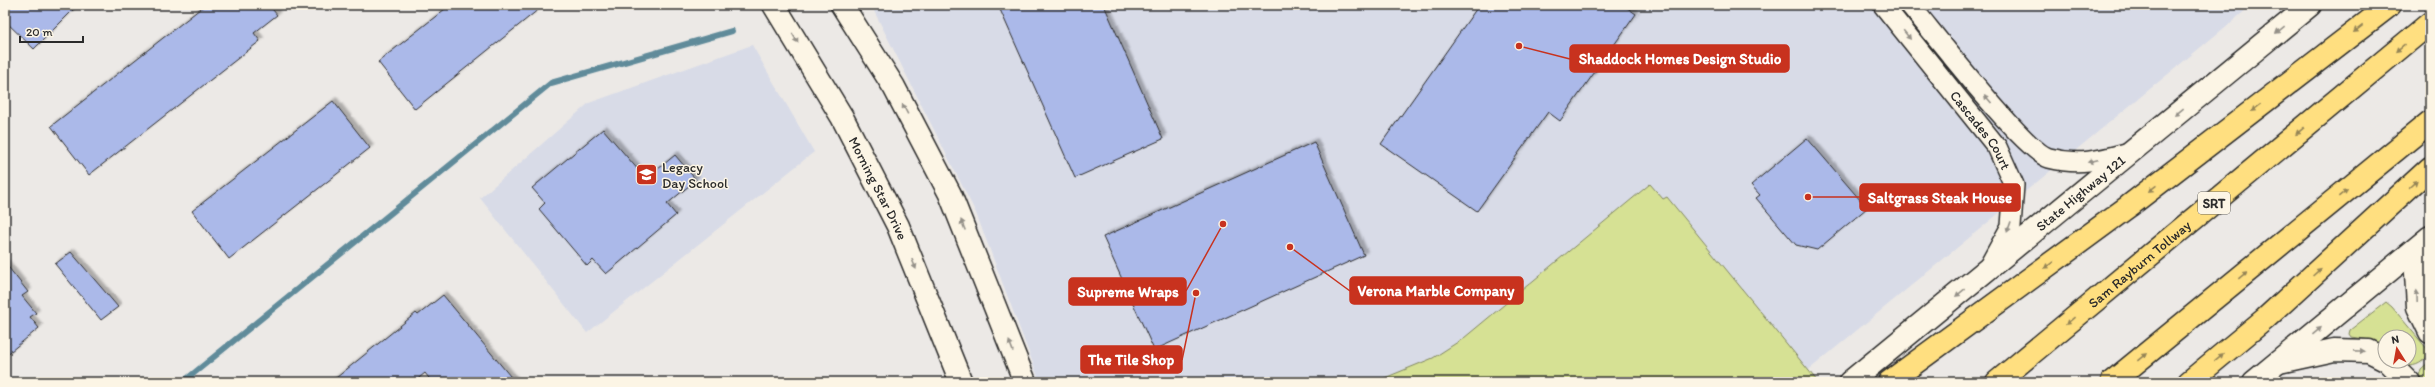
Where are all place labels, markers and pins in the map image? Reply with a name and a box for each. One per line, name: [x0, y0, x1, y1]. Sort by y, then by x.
callout: Shaddock Homes Design Studio: [1570, 45, 1789, 72]
place label: Legacy Day School: [662, 159, 728, 192]
school or university icon: Legacy Day School: [633, 162, 659, 188]
callout: Saltgrass Steak House: [1860, 184, 2020, 211]
callout: Verona Marble Company: [1350, 277, 1523, 304]
callout: Supreme Wraps: [1069, 278, 1186, 305]
callout: The Tile Shop: [1081, 346, 1182, 373]

